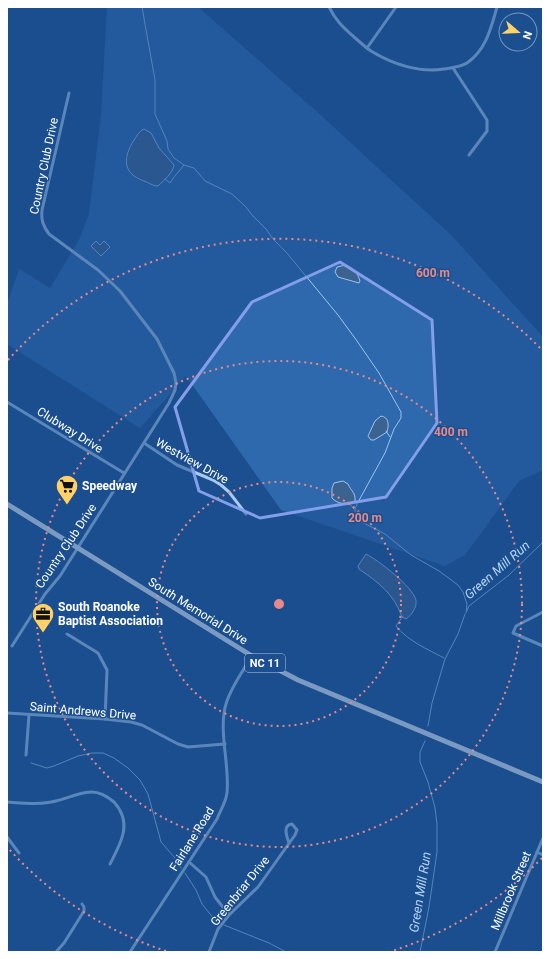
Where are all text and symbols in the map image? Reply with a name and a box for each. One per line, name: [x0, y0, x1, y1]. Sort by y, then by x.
north arrow: [498, 12, 538, 52]
text: N: [519, 29, 534, 41]
street label: Country Club Drive: [27, 116, 61, 216]
text: 600 m: [416, 266, 450, 280]
street label: Clubway Drive: [34, 404, 106, 456]
text: 400 m: [434, 425, 468, 439]
street label: Westview Drive: [153, 435, 231, 487]
supermarket icon: Speedway: [54, 473, 80, 506]
place label: Speedway: [82, 479, 138, 493]
street label: Country Club Drive: [33, 501, 99, 591]
text: 200 m: [348, 511, 382, 525]
water label: Green Mill Run: [461, 538, 533, 602]
street label: South Memorial Drive: [146, 575, 250, 647]
centre of rings: [272, 597, 286, 611]
place label: South Roanoke Baptist Association: [58, 600, 163, 628]
office icon: South Roanoke Baptist Association: [30, 601, 56, 634]
road number: NC 11: [245, 654, 285, 672]
street label: Saint Andrews Drive: [29, 699, 137, 723]
street label: Fairlane Road: [167, 804, 217, 874]
street label: Millbrook Street: [488, 849, 534, 933]
water label: Green Mill Run: [406, 851, 434, 933]
street label: Greenbriar Drive: [208, 853, 272, 929]

